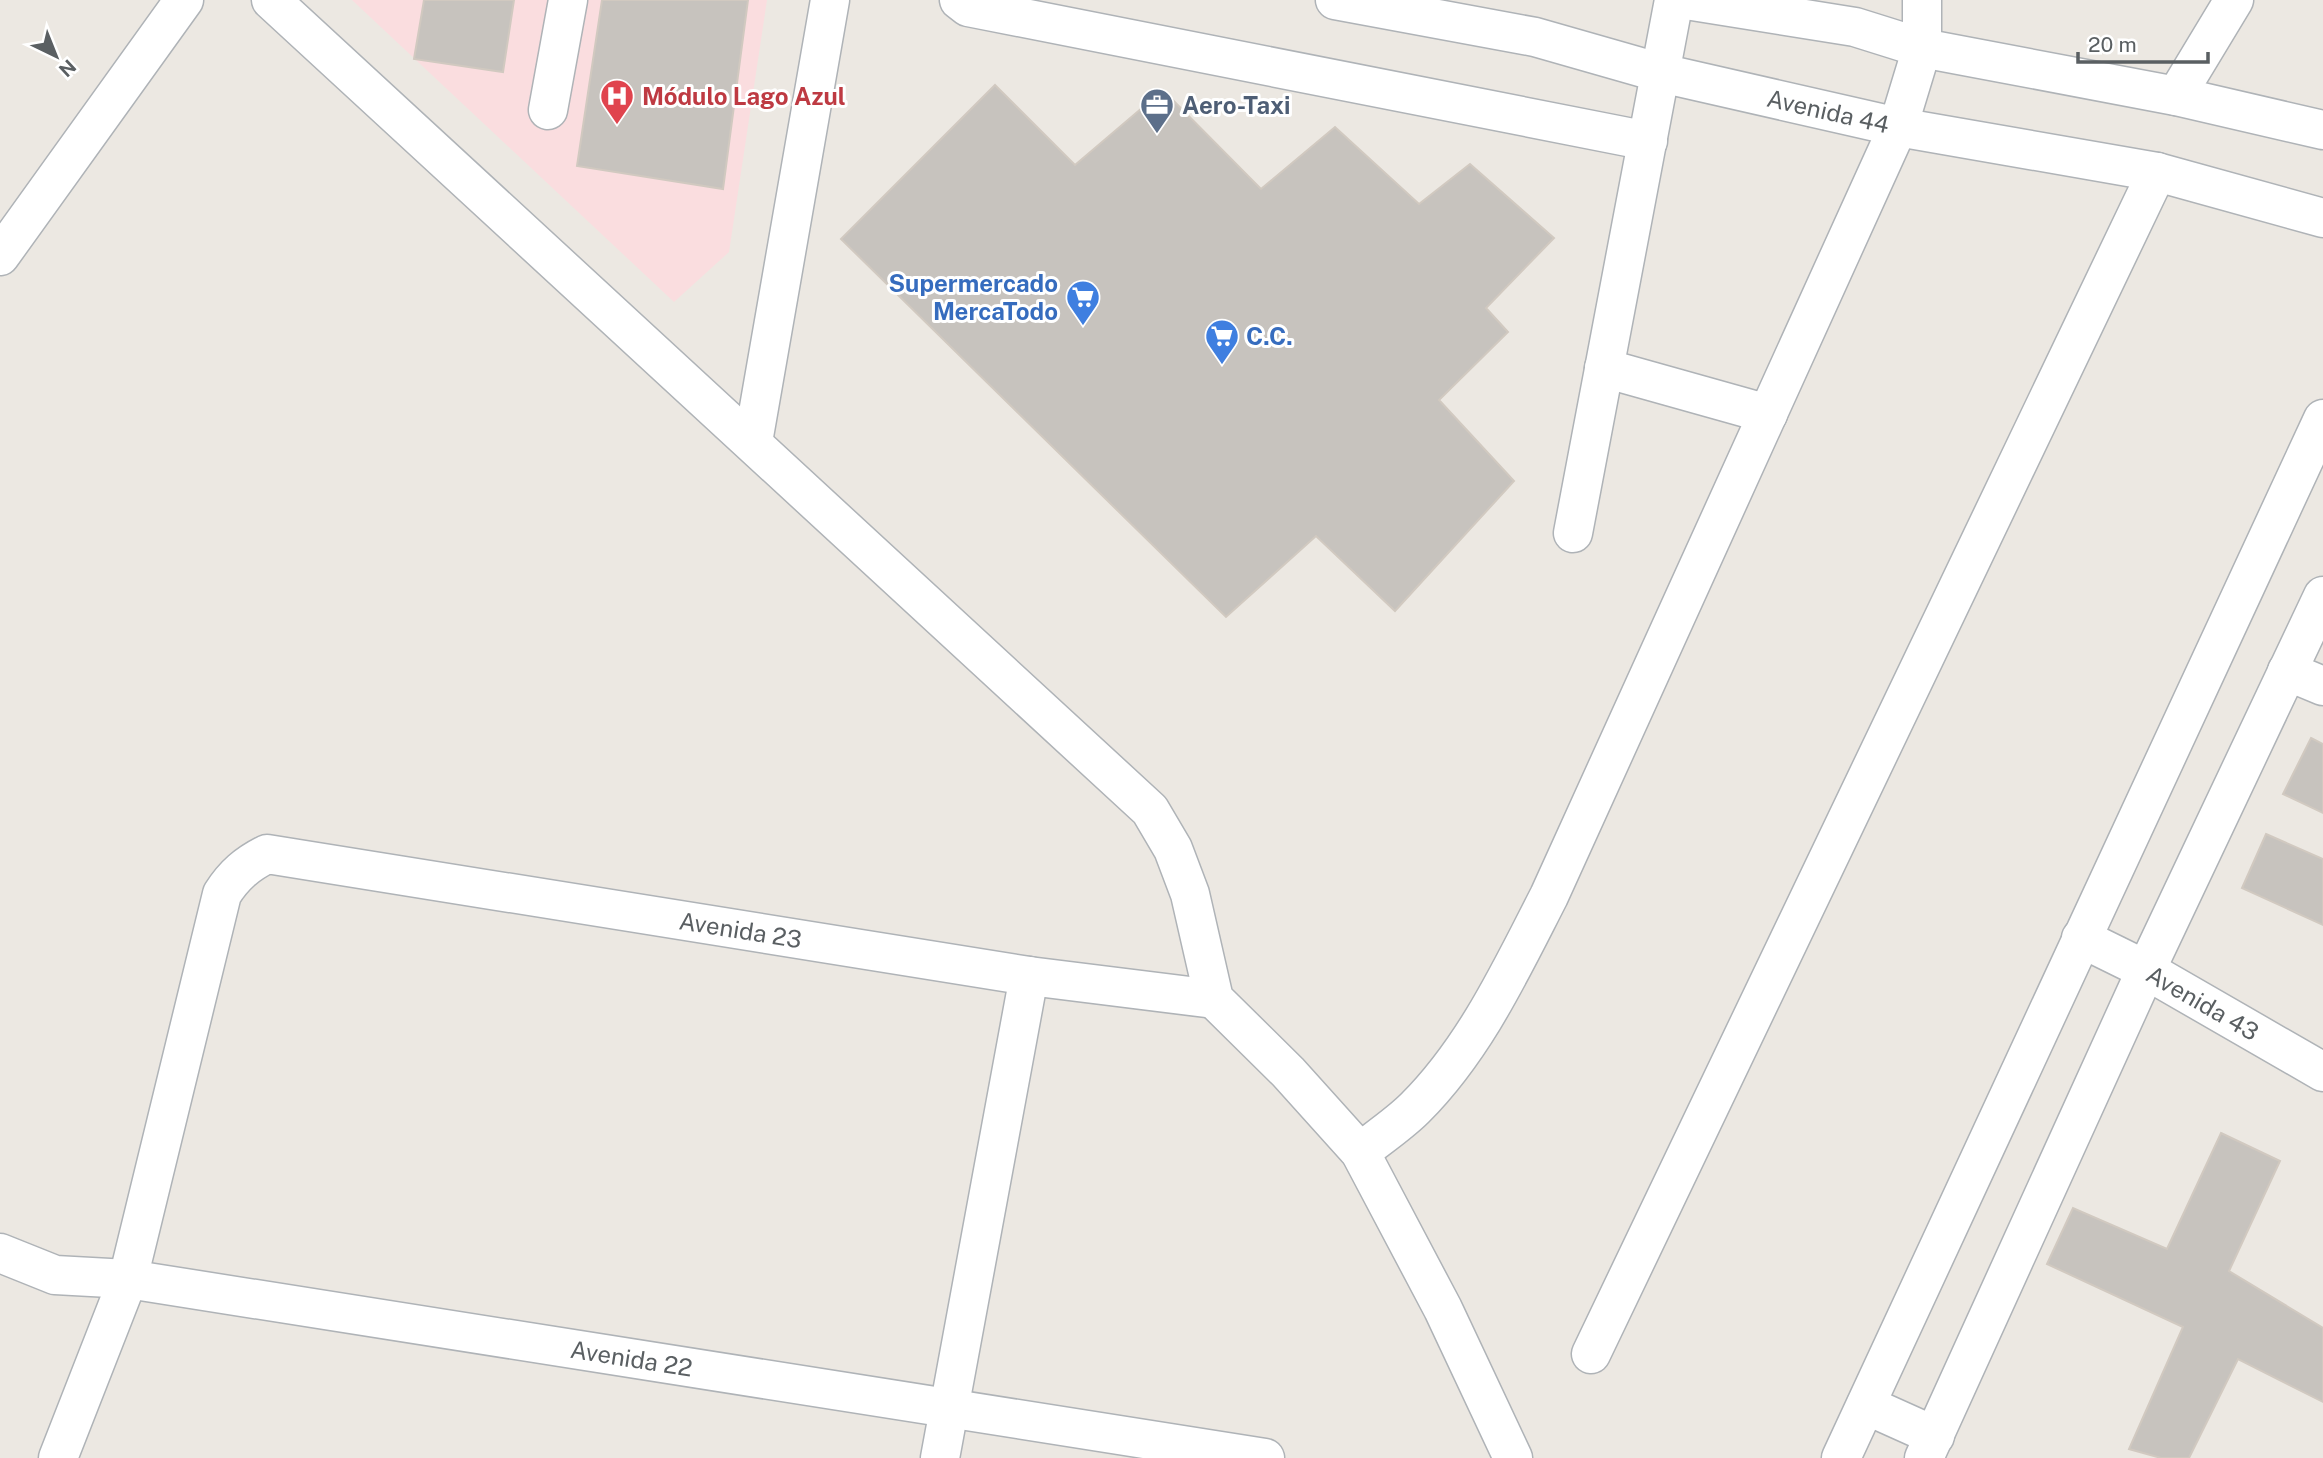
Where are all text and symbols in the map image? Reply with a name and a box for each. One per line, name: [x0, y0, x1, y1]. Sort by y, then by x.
north arrow: [21, 21, 91, 91]
scale bar: [2078, 21, 2208, 65]
text: 20 m: [2088, 32, 2137, 57]
text: N: [55, 55, 81, 82]
hospital icon: Módulo Lago Azul: [598, 77, 636, 126]
place label: Módulo Lago Azul: [642, 82, 846, 110]
street label: Avenida 44: [1764, 84, 1892, 139]
office icon: Aero-Taxi: [1138, 86, 1176, 135]
place label: Aero-Taxi: [1182, 91, 1291, 119]
place label: Supermercado MercaTodo: [888, 269, 1058, 325]
supermarket icon: Supermercado MercaTodo: [1064, 278, 1102, 327]
supermarket icon: C.C.: [1203, 317, 1241, 366]
place label: C.C.: [1246, 322, 1293, 350]
street label: Avenida 23: [677, 906, 804, 953]
street label: Avenida 43: [2142, 960, 2264, 1046]
street label: Avenida 22: [569, 1335, 694, 1382]

